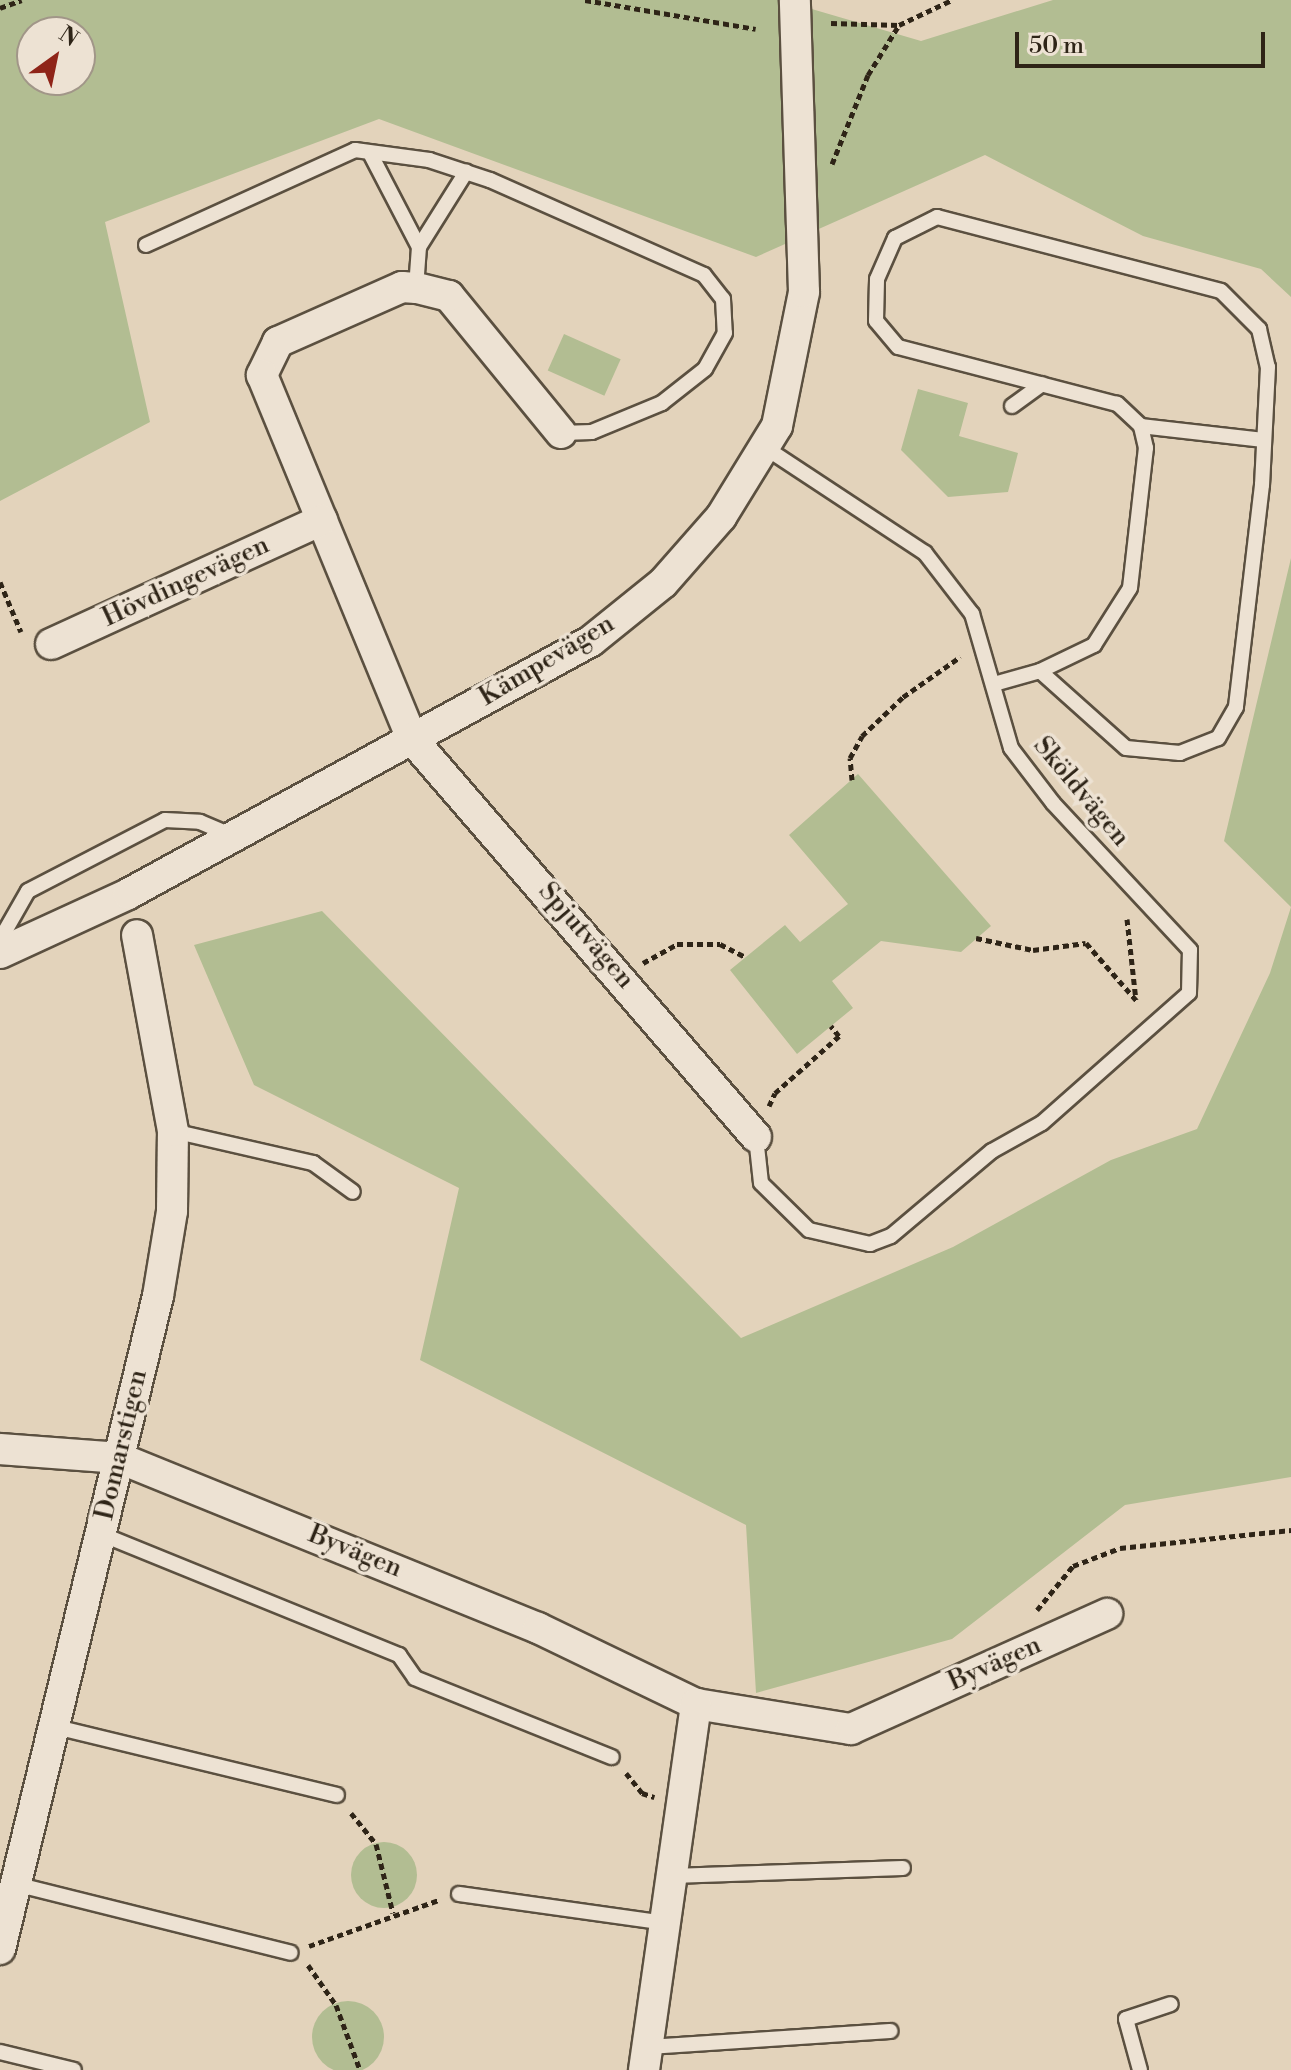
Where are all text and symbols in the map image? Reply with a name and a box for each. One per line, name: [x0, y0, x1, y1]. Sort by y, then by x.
north arrow: [16, 16, 96, 96]
scale bar: [1019, 16, 1269, 66]
text: N: [54, 21, 83, 53]
text: 50 m: [1029, 31, 1084, 61]
street label: Hövdingevägen: [98, 530, 274, 634]
street label: Kämpevägen: [474, 609, 620, 713]
street label: Sköldvägen: [1026, 731, 1136, 853]
street label: Spjutvägen: [531, 877, 641, 995]
street label: Domarstigen: [90, 1367, 154, 1523]
street label: Byvägen: [304, 1519, 406, 1585]
street label: Byvägen: [944, 1630, 1046, 1698]

